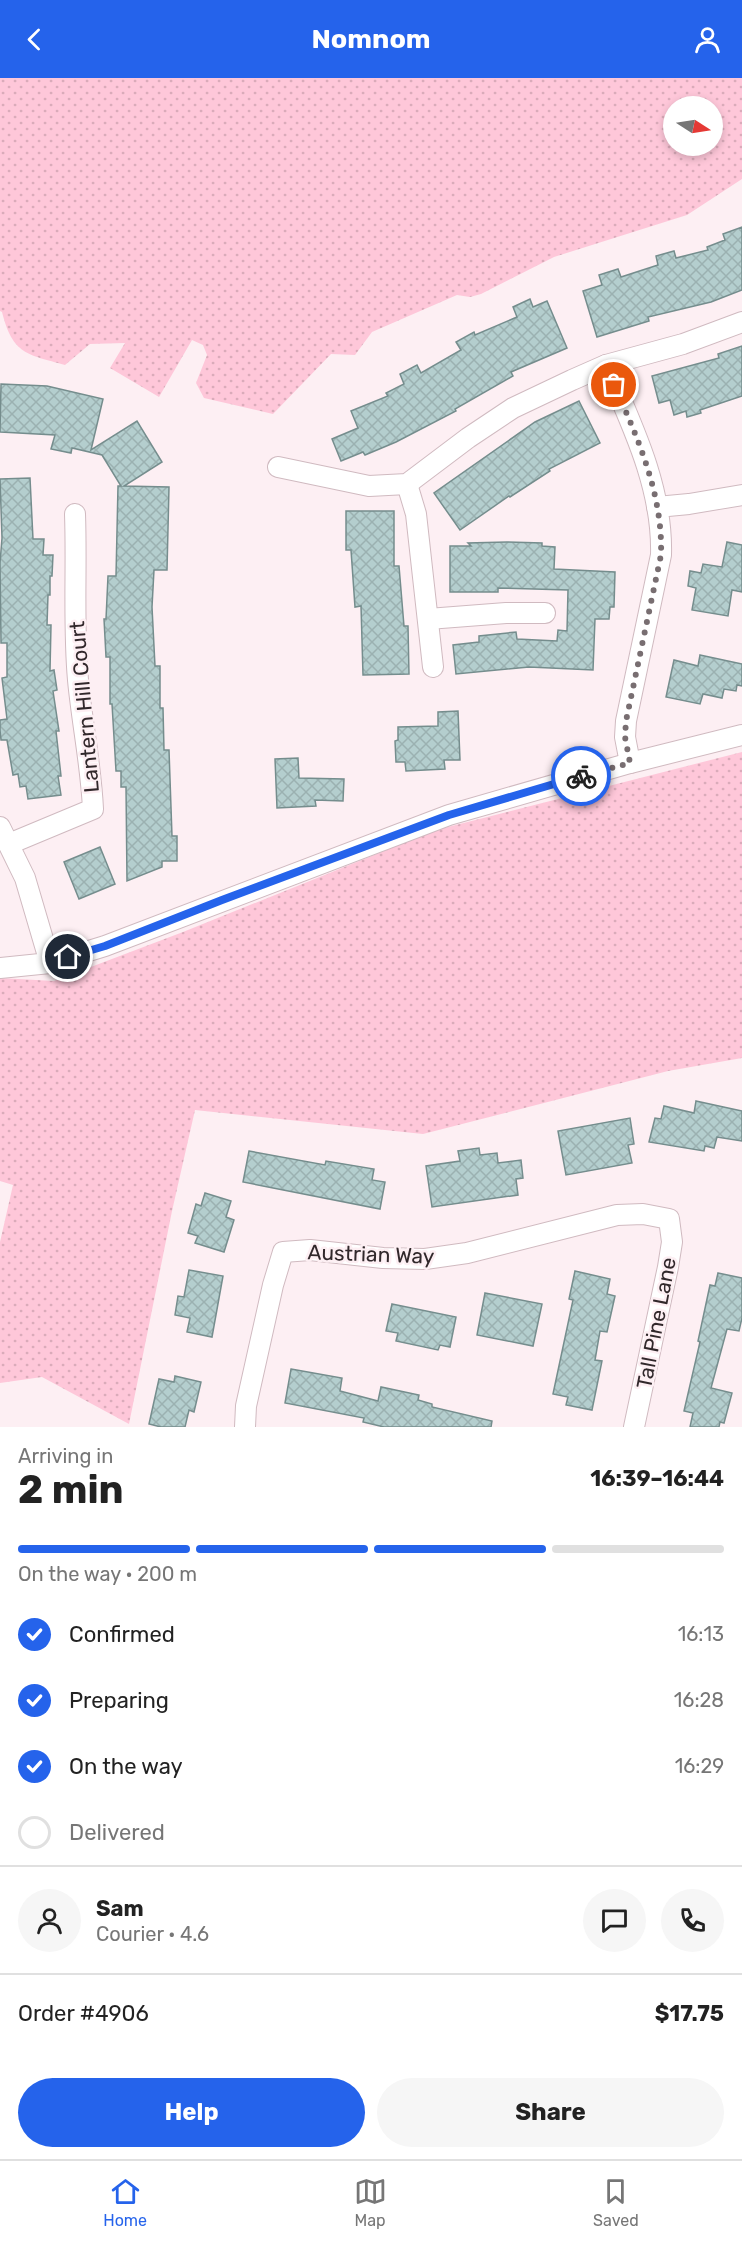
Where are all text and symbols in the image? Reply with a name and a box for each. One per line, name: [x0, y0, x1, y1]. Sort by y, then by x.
icon: back: [18, 23, 51, 56]
text: Nomnom: [311, 23, 431, 55]
icon: person: [691, 23, 724, 56]
north arrow: [663, 96, 723, 156]
map controls: [663, 96, 723, 156]
pin: [588, 359, 639, 410]
icon: bag: [597, 368, 630, 401]
street label: Lantern Hill Court: [64, 620, 104, 794]
courier: [551, 746, 611, 806]
icon: bike: [565, 760, 598, 793]
pin: [42, 931, 93, 982]
icon: home: [51, 940, 84, 973]
street label: Austrian Way: [307, 1239, 435, 1269]
street label: Tall Pine Lane: [631, 1255, 681, 1391]
text: Arriving in: [18, 1444, 113, 1468]
text: 16:39–16:44: [590, 1465, 724, 1492]
text: 2 min: [18, 1467, 124, 1513]
text: On the way · 200 m: [18, 1562, 197, 1586]
icon: check: [18, 1618, 51, 1651]
text: Confirmed: [69, 1621, 175, 1648]
text: 16:13: [678, 1622, 724, 1646]
icon: check: [18, 1684, 51, 1717]
text: Preparing: [69, 1687, 169, 1714]
text: 16:28: [674, 1688, 724, 1712]
icon: check: [18, 1750, 51, 1783]
text: On the way: [69, 1753, 183, 1780]
text: 16:29: [675, 1754, 724, 1778]
text: Delivered: [69, 1819, 165, 1846]
button: person: [18, 1889, 81, 1952]
button: chat: [583, 1889, 646, 1952]
button: phone: [661, 1889, 724, 1952]
text: Sam: [96, 1895, 144, 1922]
text: Courier · 4.6: [96, 1922, 209, 1946]
text: Order #4906: [18, 2000, 149, 2027]
text: $17.75: [655, 2000, 724, 2027]
button: Help: [18, 2078, 365, 2147]
button: Share: [377, 2078, 724, 2147]
tab: Home: [103, 2175, 147, 2230]
tab: Map: [354, 2175, 387, 2230]
tab: Saved: [593, 2175, 639, 2230]

